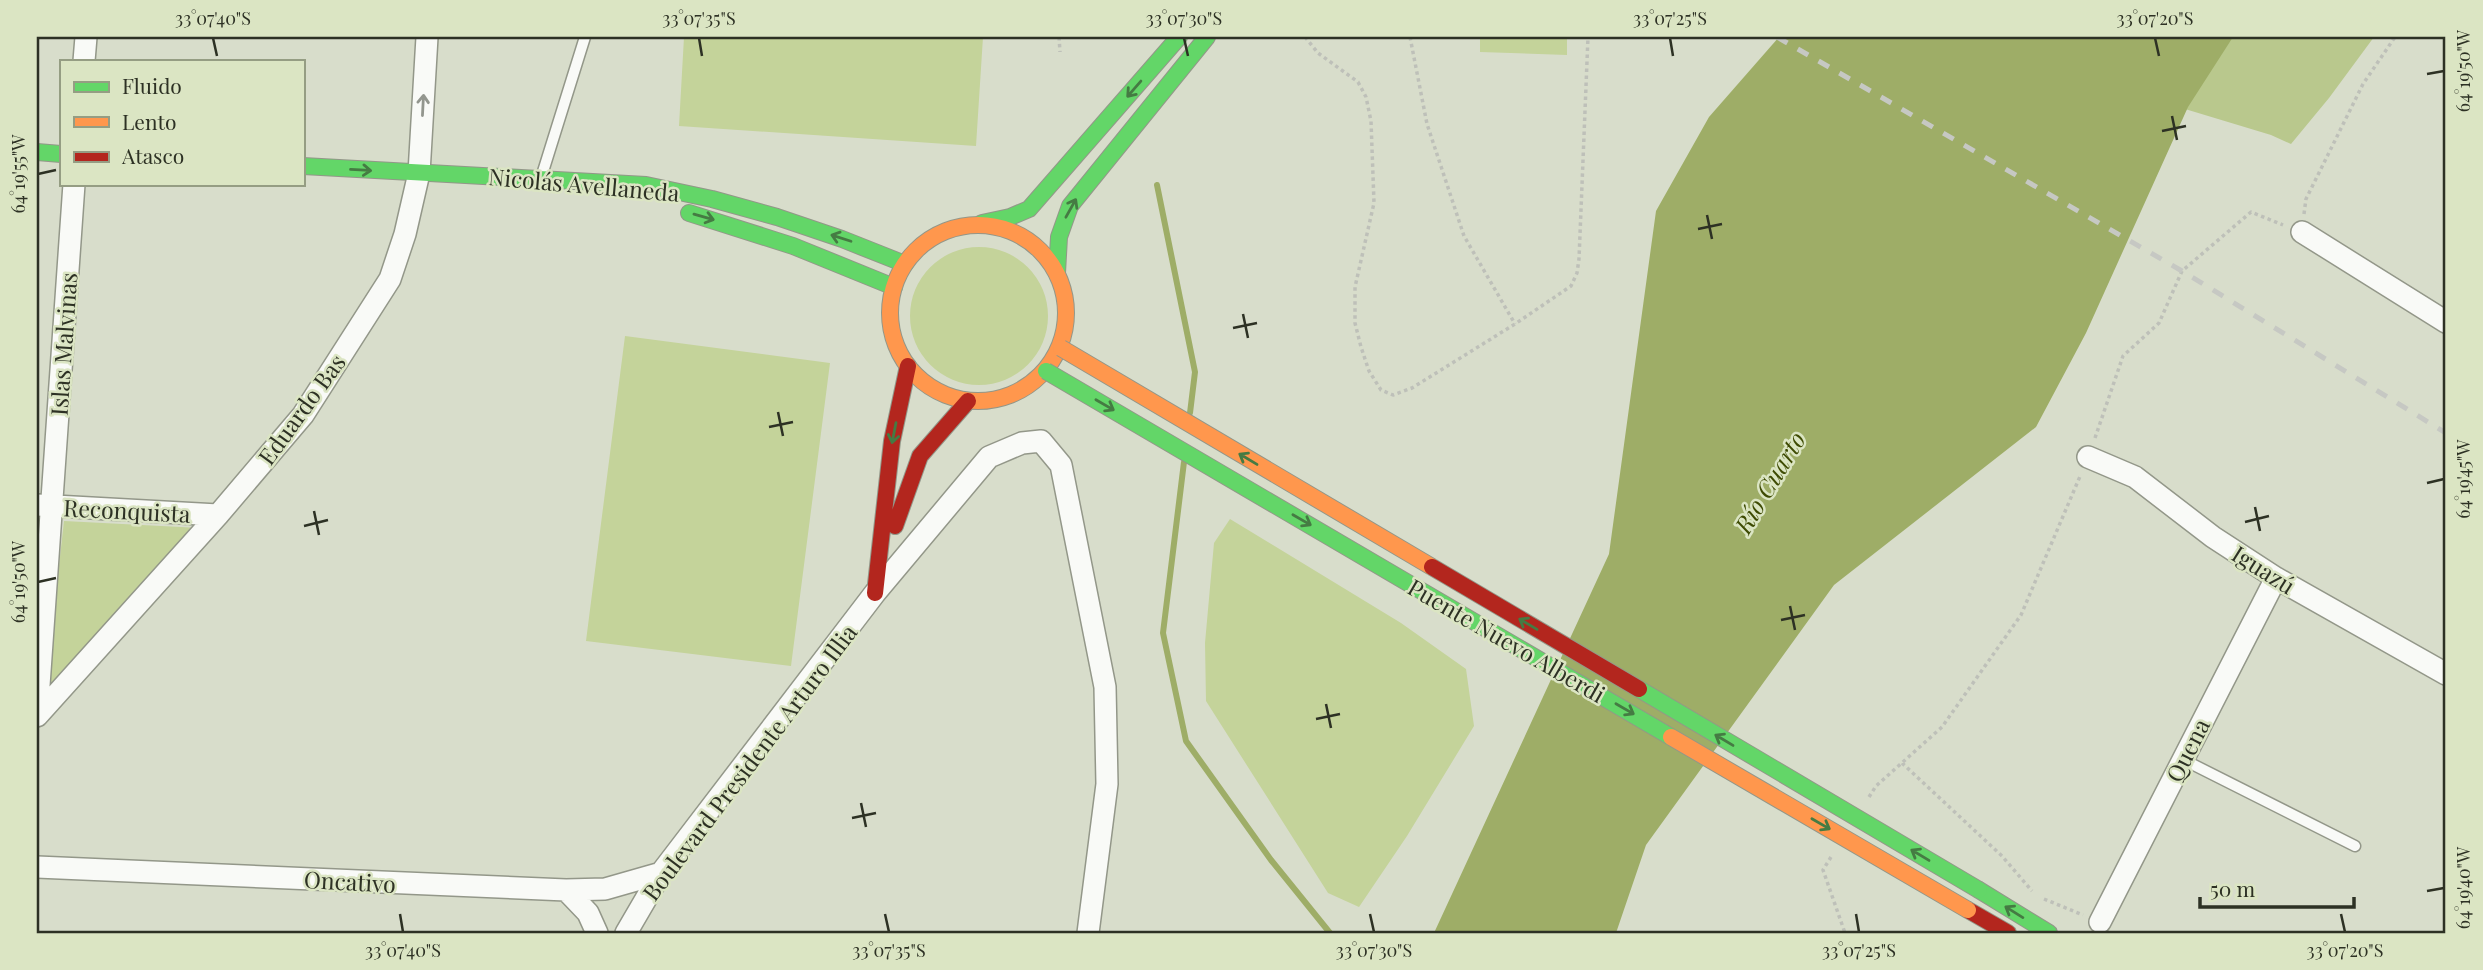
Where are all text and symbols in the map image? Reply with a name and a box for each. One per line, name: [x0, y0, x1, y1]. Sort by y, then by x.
text: 33°07'40"S: [175, 6, 251, 30]
text: 33°07'35"S: [662, 6, 736, 30]
text: 33°07'30"S: [1146, 6, 1222, 30]
text: 33°07'25"S: [1633, 6, 1707, 30]
text: 33°07'20"S: [2117, 6, 2193, 30]
text: 64°19'50"W: [2451, 29, 2475, 112]
legend: [60, 60, 304, 186]
text: Fluido: [122, 71, 182, 99]
one-way arrow: [1126, 79, 1142, 97]
one-way arrow: [417, 94, 430, 116]
text: Lento: [122, 107, 176, 135]
text: 64°19'55"W: [6, 134, 30, 214]
text: Atasco: [121, 141, 184, 169]
street label: Nicolás Avellaneda: [487, 160, 681, 208]
one-way arrow: [349, 163, 372, 176]
one-way arrow: [1064, 198, 1078, 218]
one-way arrow: [693, 212, 715, 225]
one-way arrow: [831, 231, 853, 243]
street label: Islas Malvinas: [43, 271, 83, 417]
street label: Eduardo Bas: [250, 347, 352, 471]
one-way arrow: [1095, 398, 1115, 412]
one-way arrow: [886, 421, 900, 444]
water label: Río Cuarto: [1726, 425, 1812, 540]
text: 64°19'45"W: [2451, 439, 2475, 519]
one-way arrow: [1238, 452, 1258, 466]
street label: Reconquista: [63, 491, 192, 529]
one-way arrow: [1291, 513, 1311, 527]
street label: Iguazú: [2227, 538, 2301, 600]
text: 64°19'50"W: [6, 540, 30, 623]
street label: Puente Nuevo Alberdi: [1403, 571, 1611, 709]
street label: Boulevard Presidente Arturo Illia: [635, 617, 864, 906]
one-way arrow: [1519, 617, 1539, 631]
one-way arrow: [1614, 702, 1634, 716]
street label: Quena: [2158, 713, 2216, 787]
one-way arrow: [1715, 732, 1735, 746]
one-way arrow: [1811, 817, 1831, 831]
text: 64°19'40"W: [2451, 846, 2475, 929]
one-way arrow: [1911, 848, 1931, 862]
street label: Oncativo: [303, 863, 397, 899]
scale bar: [2200, 865, 2354, 909]
text: 50 m: [2210, 874, 2256, 902]
one-way arrow: [2005, 904, 2024, 919]
text: 33°07'40"S: [365, 938, 441, 962]
text: 33°07'35"S: [852, 938, 926, 962]
text: 33°07'30"S: [1336, 938, 1412, 962]
text: 33°07'25"S: [1822, 938, 1896, 962]
text: 33°07'20"S: [2307, 938, 2383, 962]

